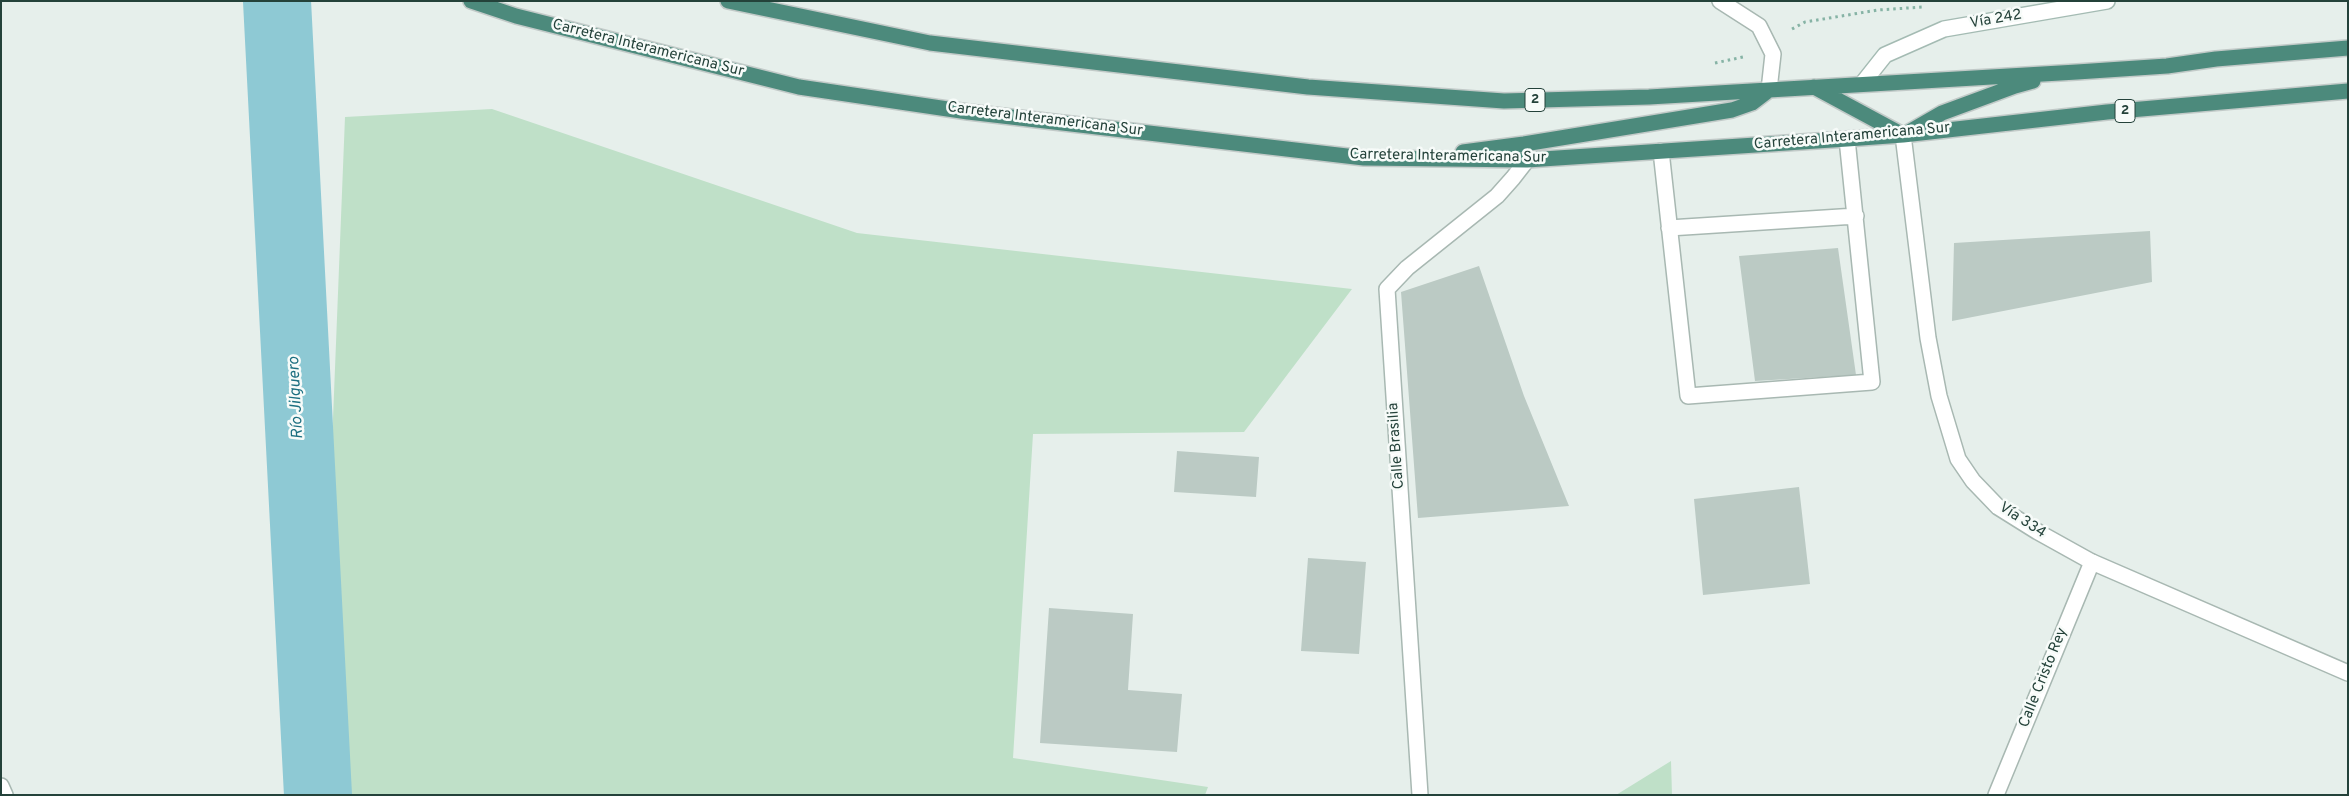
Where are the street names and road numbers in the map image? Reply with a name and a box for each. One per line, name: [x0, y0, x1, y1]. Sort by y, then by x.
street label: Vía 242: [1969, 7, 2023, 33]
street label: Carretera Interamericana Sur: [550, 16, 746, 82]
road number: 2: [1525, 88, 1545, 112]
street label: Carretera Interamericana Sur: [946, 99, 1144, 141]
road number: 2: [2115, 100, 2135, 122]
street label: Carretera Interamericana Sur: [1753, 119, 1951, 155]
street label: Carretera Interamericana Sur: [1349, 146, 1547, 168]
street label: Calle Brasilia: [1385, 402, 1409, 490]
street label: Vía 334: [1995, 499, 2049, 543]
street label: Calle Cristo Rey: [2016, 626, 2072, 730]

